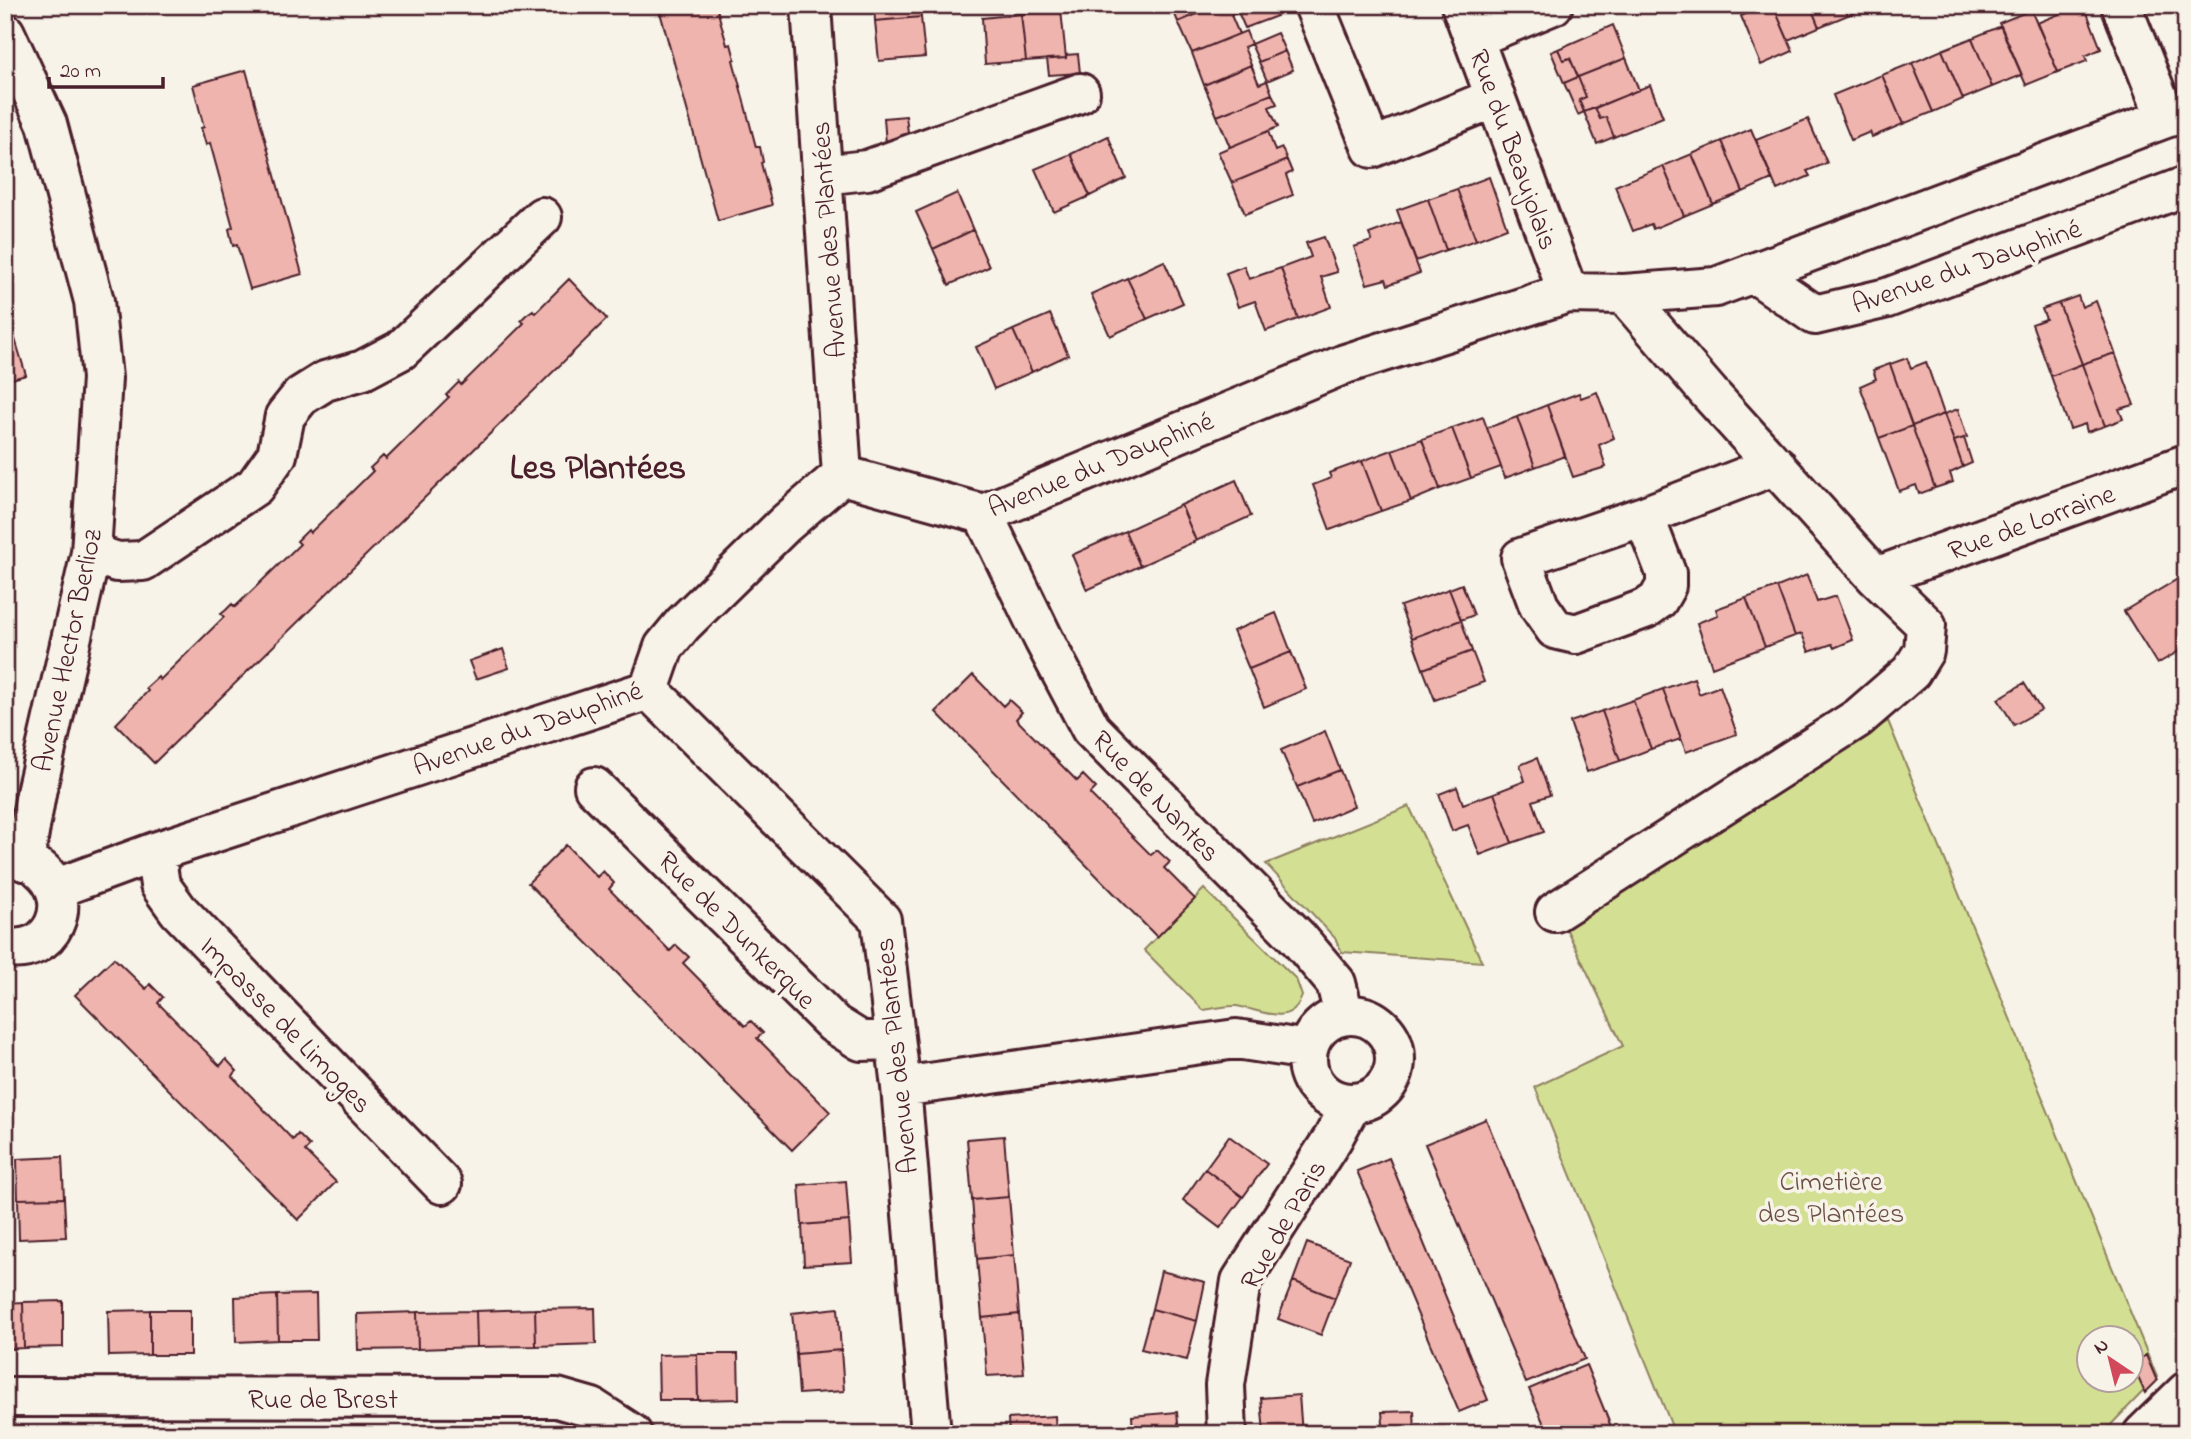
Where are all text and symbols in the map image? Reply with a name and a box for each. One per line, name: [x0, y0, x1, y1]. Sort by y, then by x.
street label: Rue du Beaujolais: [1456, 44, 1567, 256]
scale bar: [49, 46, 163, 90]
text: 20 m: [60, 57, 101, 87]
street label: Avenue des Plantées: [802, 120, 859, 359]
street label: Avenue du Dauphiné: [1847, 210, 2088, 327]
street label: Avenue du Dauphiné: [982, 402, 1221, 530]
district label: Les Plantées: [510, 444, 686, 495]
street label: Rue de Lorraine: [1943, 475, 2122, 573]
street label: Avenue Hector Berlioz: [24, 525, 115, 776]
street label: Avenue du Dauphiné: [408, 672, 649, 789]
street label: Rue de Nantes: [1081, 722, 1228, 873]
street label: Rue de Dunkerque: [647, 843, 825, 1021]
street label: Impasse de Limoges: [189, 928, 380, 1125]
street label: Avenue des Plantées: [866, 936, 931, 1176]
street label: Rue de Paris: [1231, 1153, 1339, 1298]
park label: Cimetière des Plantées: [1758, 1163, 1904, 1236]
north arrow: [2076, 1324, 2146, 1394]
text: N: [2089, 1332, 2115, 1362]
street label: Rue de Brest: [248, 1381, 398, 1422]

